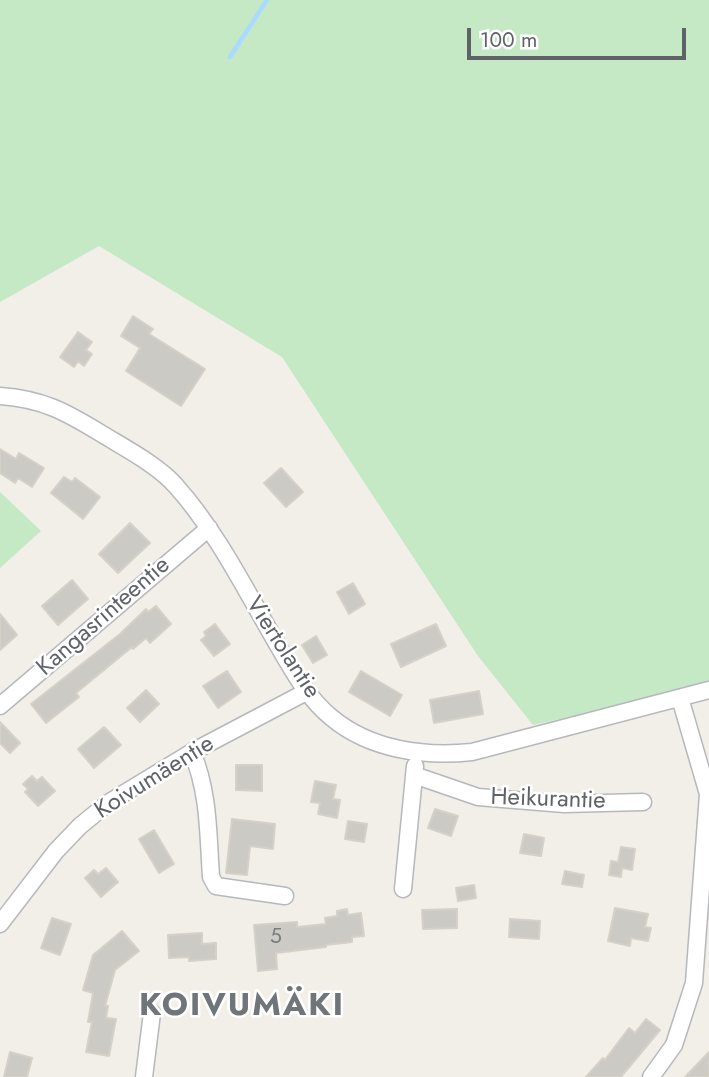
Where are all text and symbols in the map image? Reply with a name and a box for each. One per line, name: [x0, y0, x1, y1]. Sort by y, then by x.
scale bar: [471, 14, 690, 58]
text: 100 m: [480, 25, 537, 55]
street label: Kangasrinteentie: [31, 551, 177, 683]
street label: Viertolantie: [238, 592, 326, 704]
street label: Koivumäentie: [90, 730, 220, 826]
street label: Heikurantie: [490, 784, 606, 816]
house number: 5: [270, 925, 282, 951]
district label: KOIVUMÄKI: [140, 988, 344, 1026]

